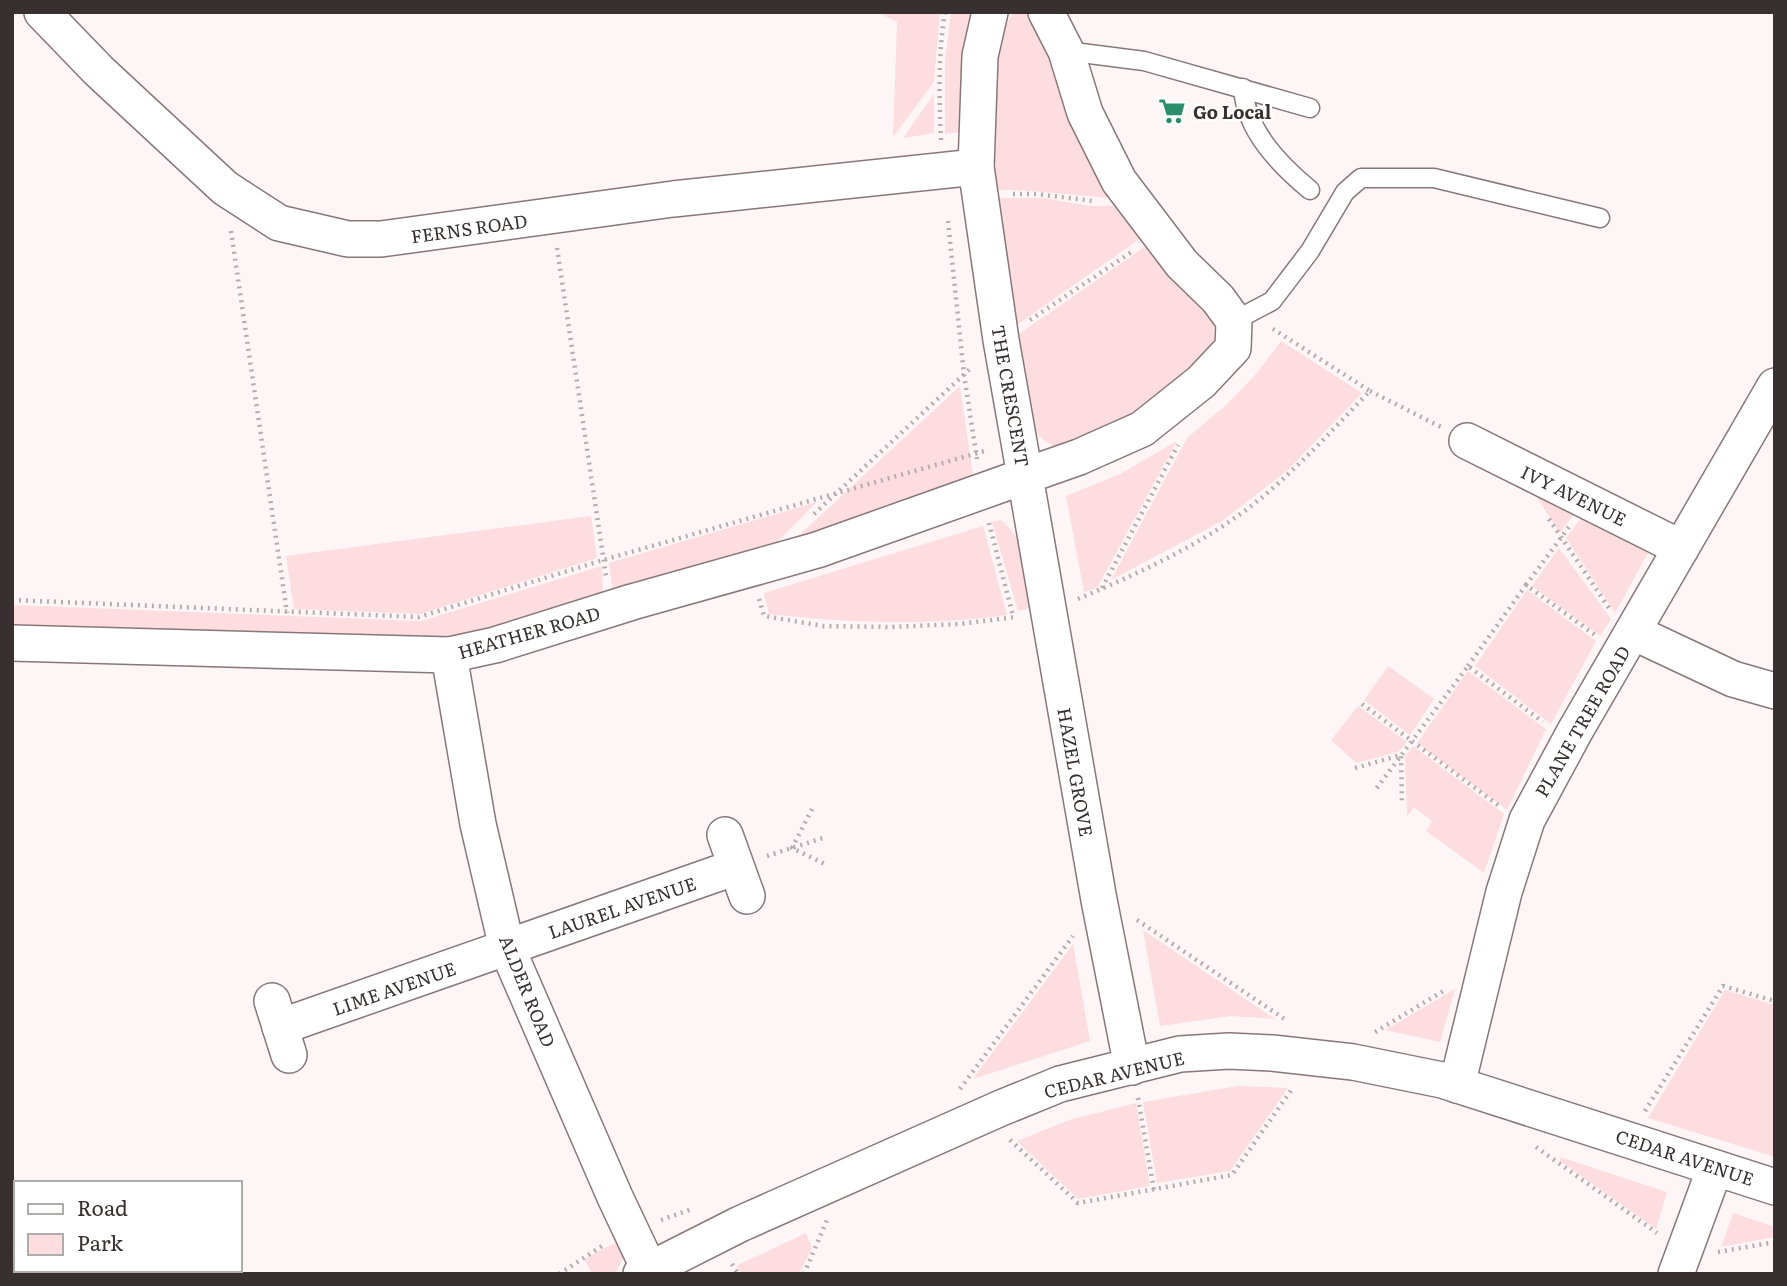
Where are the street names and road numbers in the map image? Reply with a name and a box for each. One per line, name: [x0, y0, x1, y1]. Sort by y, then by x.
street label: FERNS ROAD: [409, 206, 529, 250]
street label: THE CRESCENT: [985, 323, 1037, 469]
street label: IVY AVENUE: [1517, 458, 1631, 532]
street label: HEATHER ROAD: [455, 599, 603, 665]
street label: PLANE TREE ROAD: [1528, 640, 1636, 802]
street label: HAZEL GROVE: [1051, 705, 1101, 839]
street label: LAUREL AVENUE: [544, 869, 700, 945]
street label: ALDER ROAD: [493, 931, 563, 1051]
street label: LIME AVENUE: [329, 954, 459, 1022]
street label: CEDAR AVENUE: [1041, 1043, 1187, 1105]
street label: CEDAR AVENUE: [1612, 1122, 1758, 1192]

